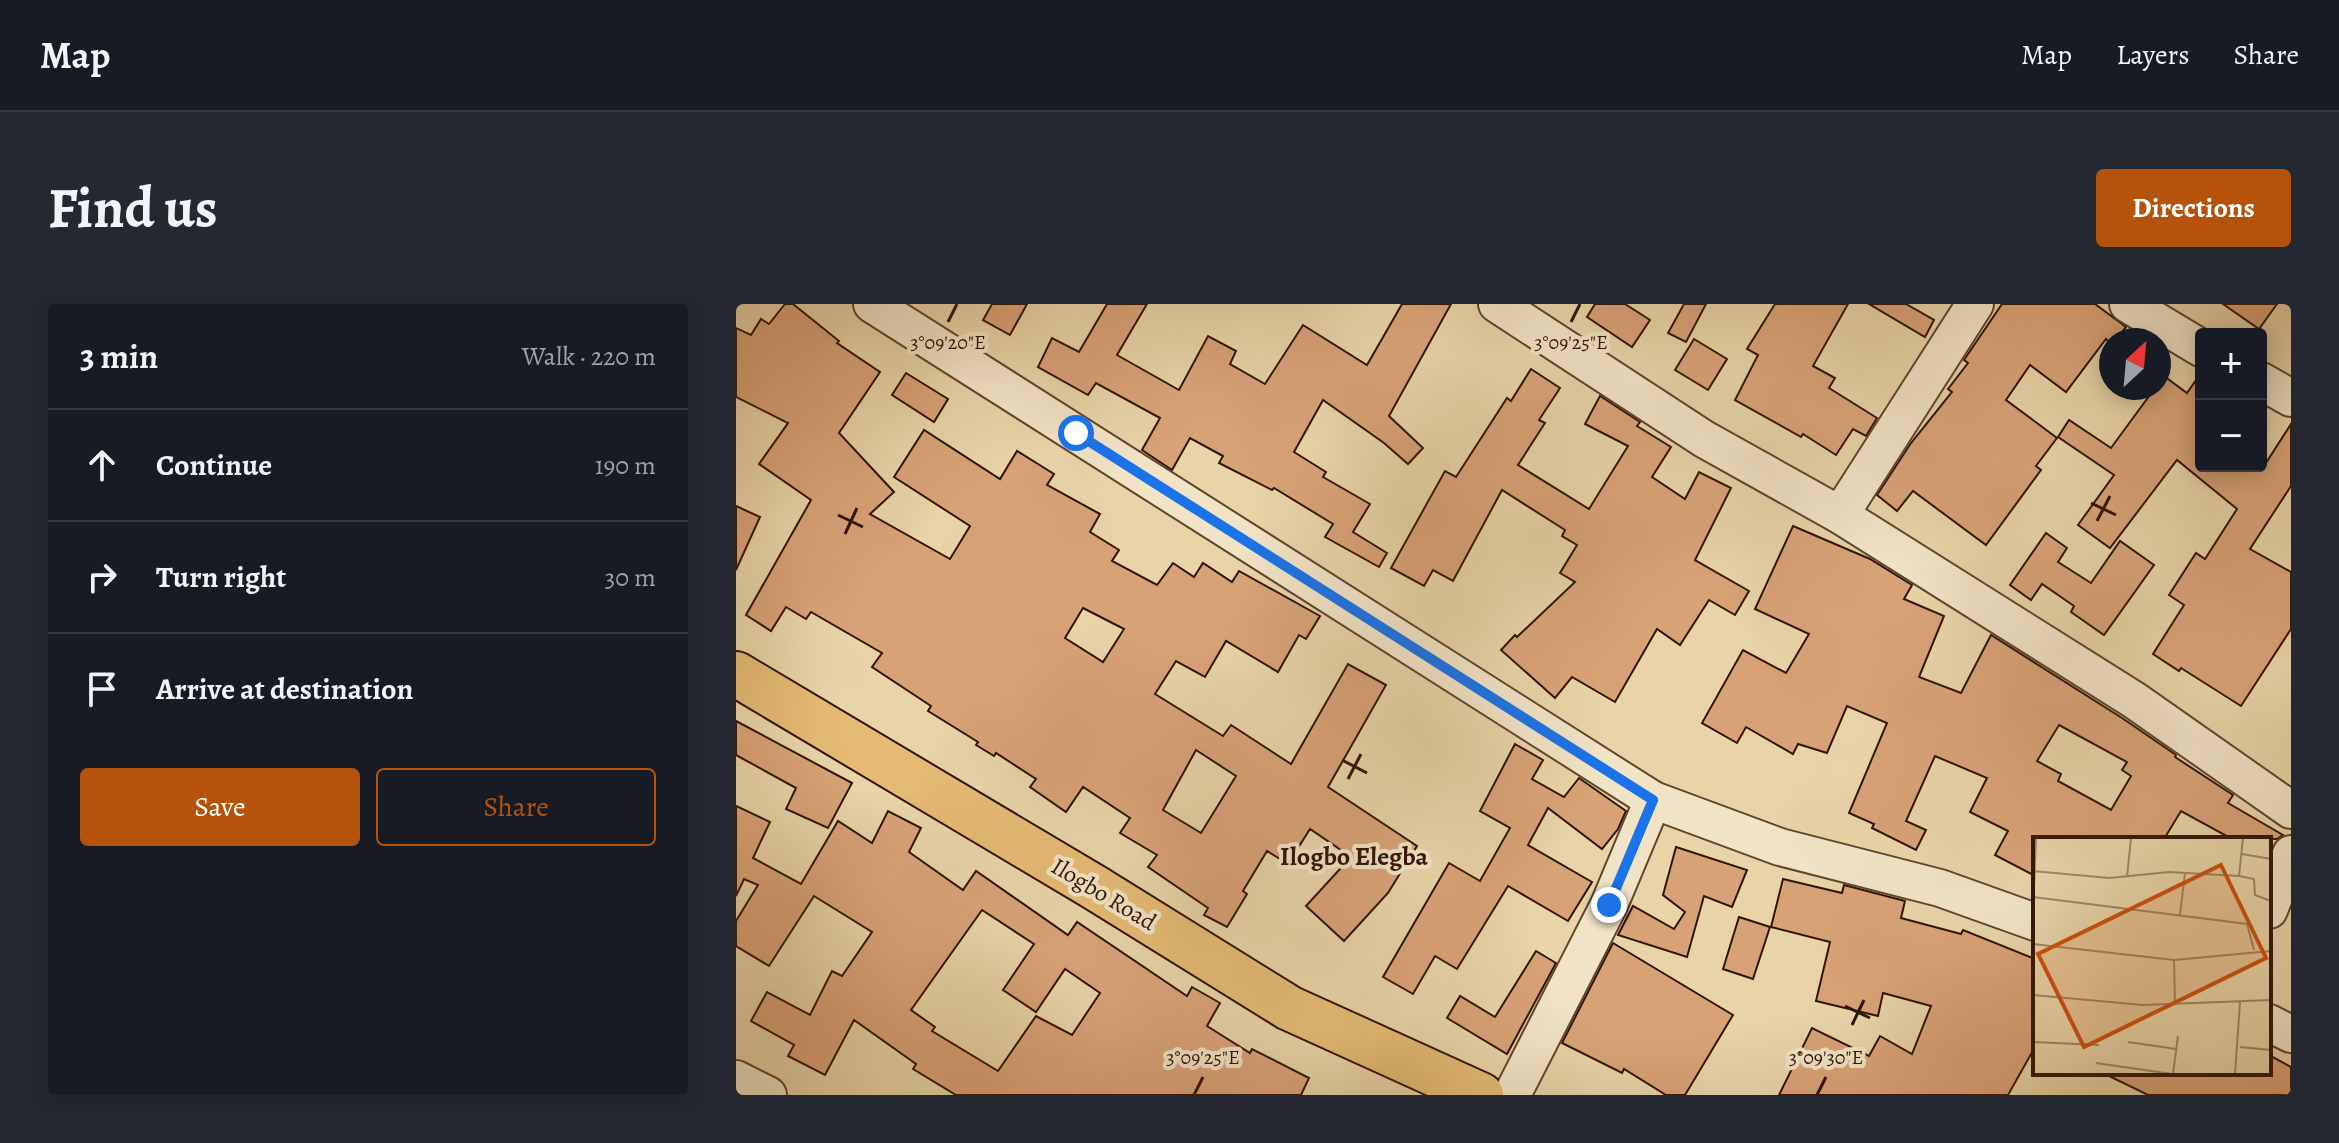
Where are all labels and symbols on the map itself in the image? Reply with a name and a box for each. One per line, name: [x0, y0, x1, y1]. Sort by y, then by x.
north arrow: [2099, 328, 2171, 400]
text: 3°09'20"E: [910, 329, 986, 356]
text: 3°09'25"E: [1534, 329, 1608, 356]
route start: [1058, 415, 1094, 451]
inset map: [2033, 837, 2271, 1075]
district label: Ilogbo Elegba: [1280, 839, 1428, 874]
street label: Ilogbo Road: [1045, 850, 1163, 938]
route end: [1591, 887, 1627, 923]
text: 3°09'25"E: [1166, 1044, 1240, 1071]
text: 3°09'30"E: [1789, 1044, 1863, 1071]

